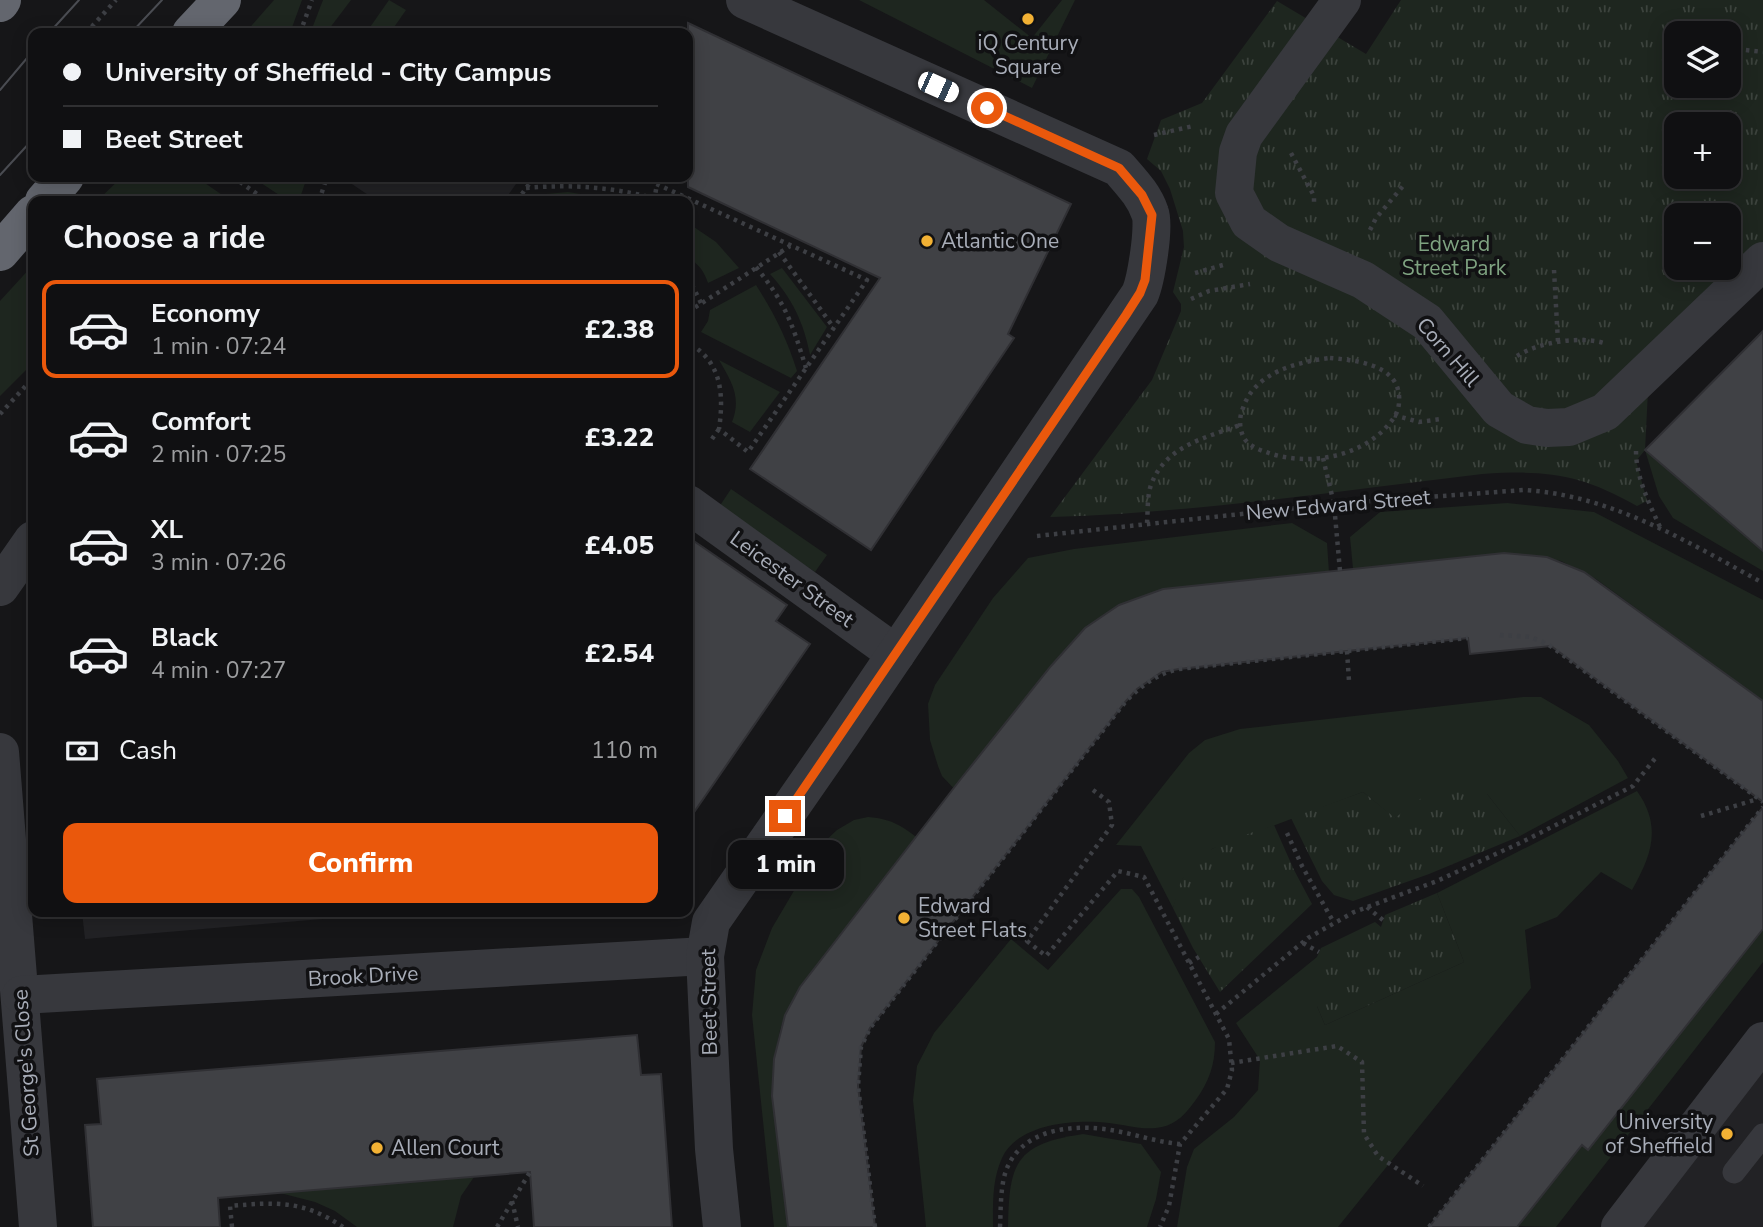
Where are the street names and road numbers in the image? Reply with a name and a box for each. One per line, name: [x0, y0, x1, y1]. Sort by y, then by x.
street label: Corn Hill: [1410, 311, 1486, 393]
street label: New Edward Street: [1245, 483, 1432, 527]
street label: Leicester Street: [724, 525, 860, 634]
street label: Beet Street: [694, 948, 724, 1056]
street label: Brook Drive: [307, 959, 419, 993]
street label: St George's Close: [6, 988, 46, 1158]

